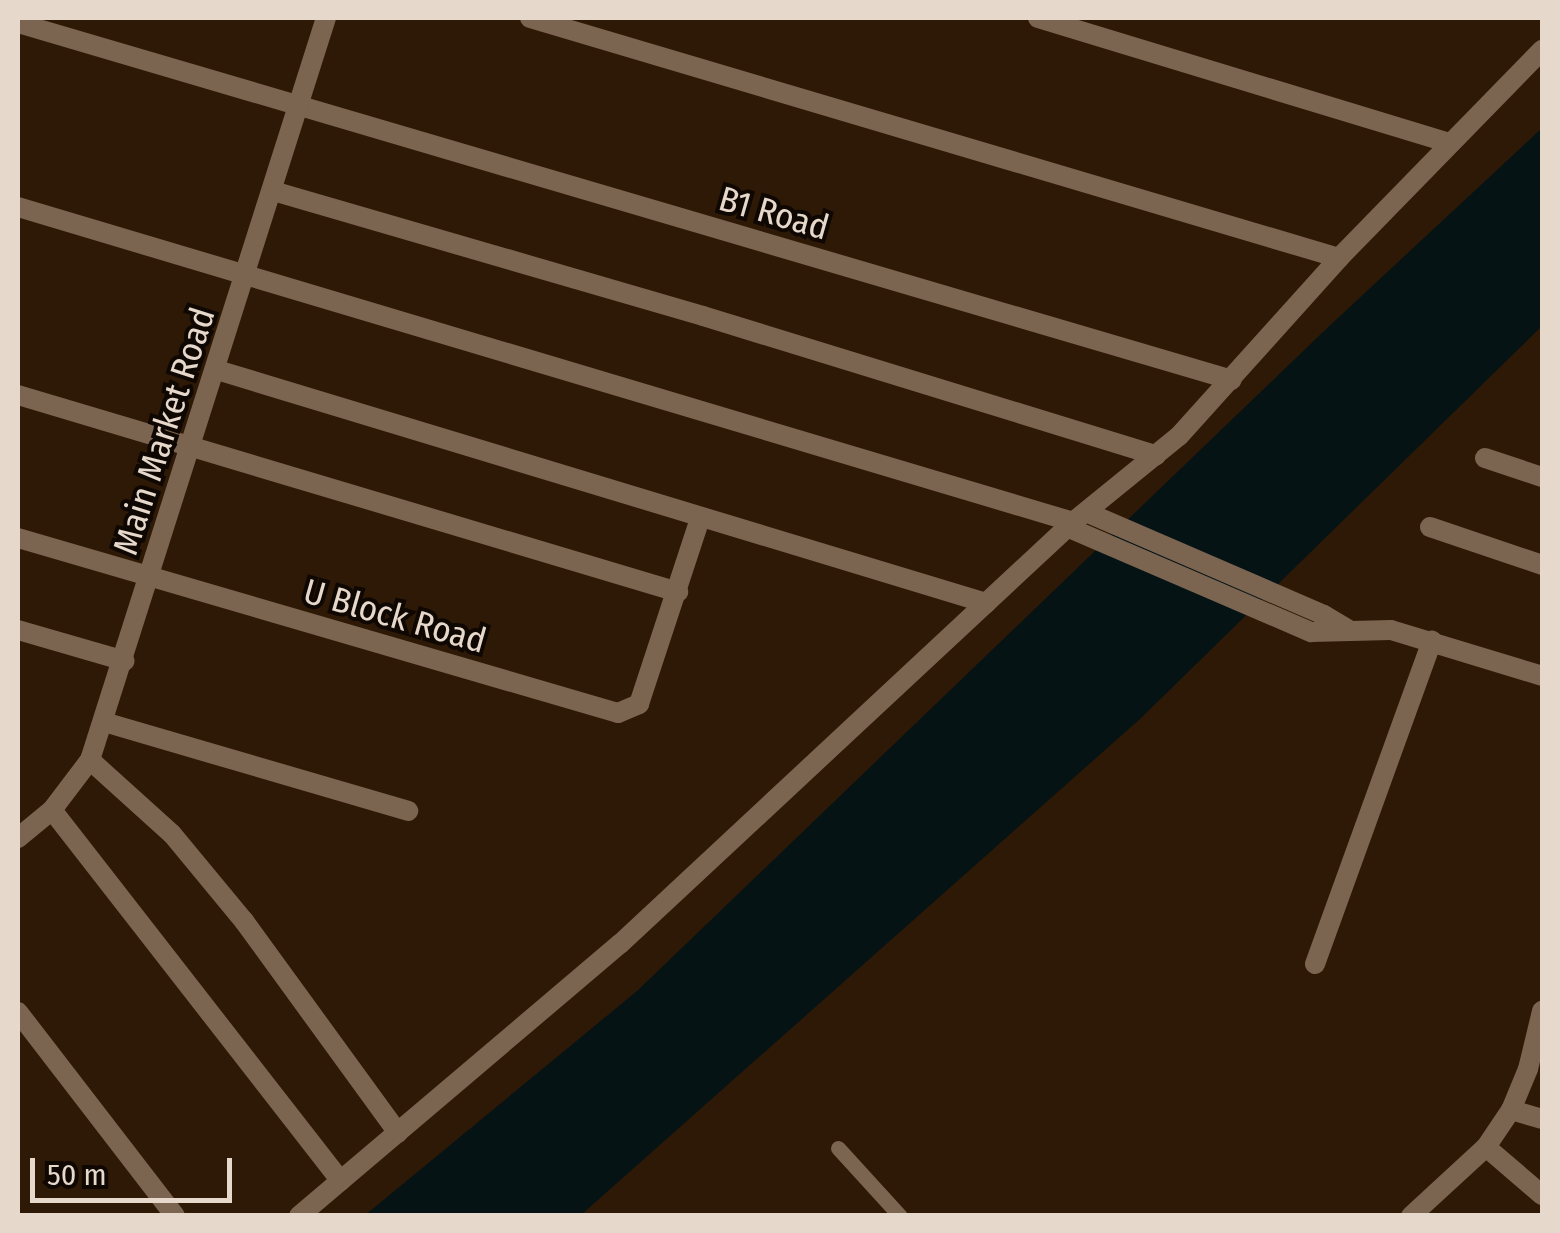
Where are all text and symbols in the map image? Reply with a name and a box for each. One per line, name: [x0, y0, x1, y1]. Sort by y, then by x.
street label: B1 Road: [714, 177, 834, 249]
street label: Main Market Road: [104, 302, 224, 560]
street label: U Block Road: [299, 570, 491, 662]
scale bar: [35, 1138, 238, 1200]
text: 50 m: [47, 1157, 107, 1193]

